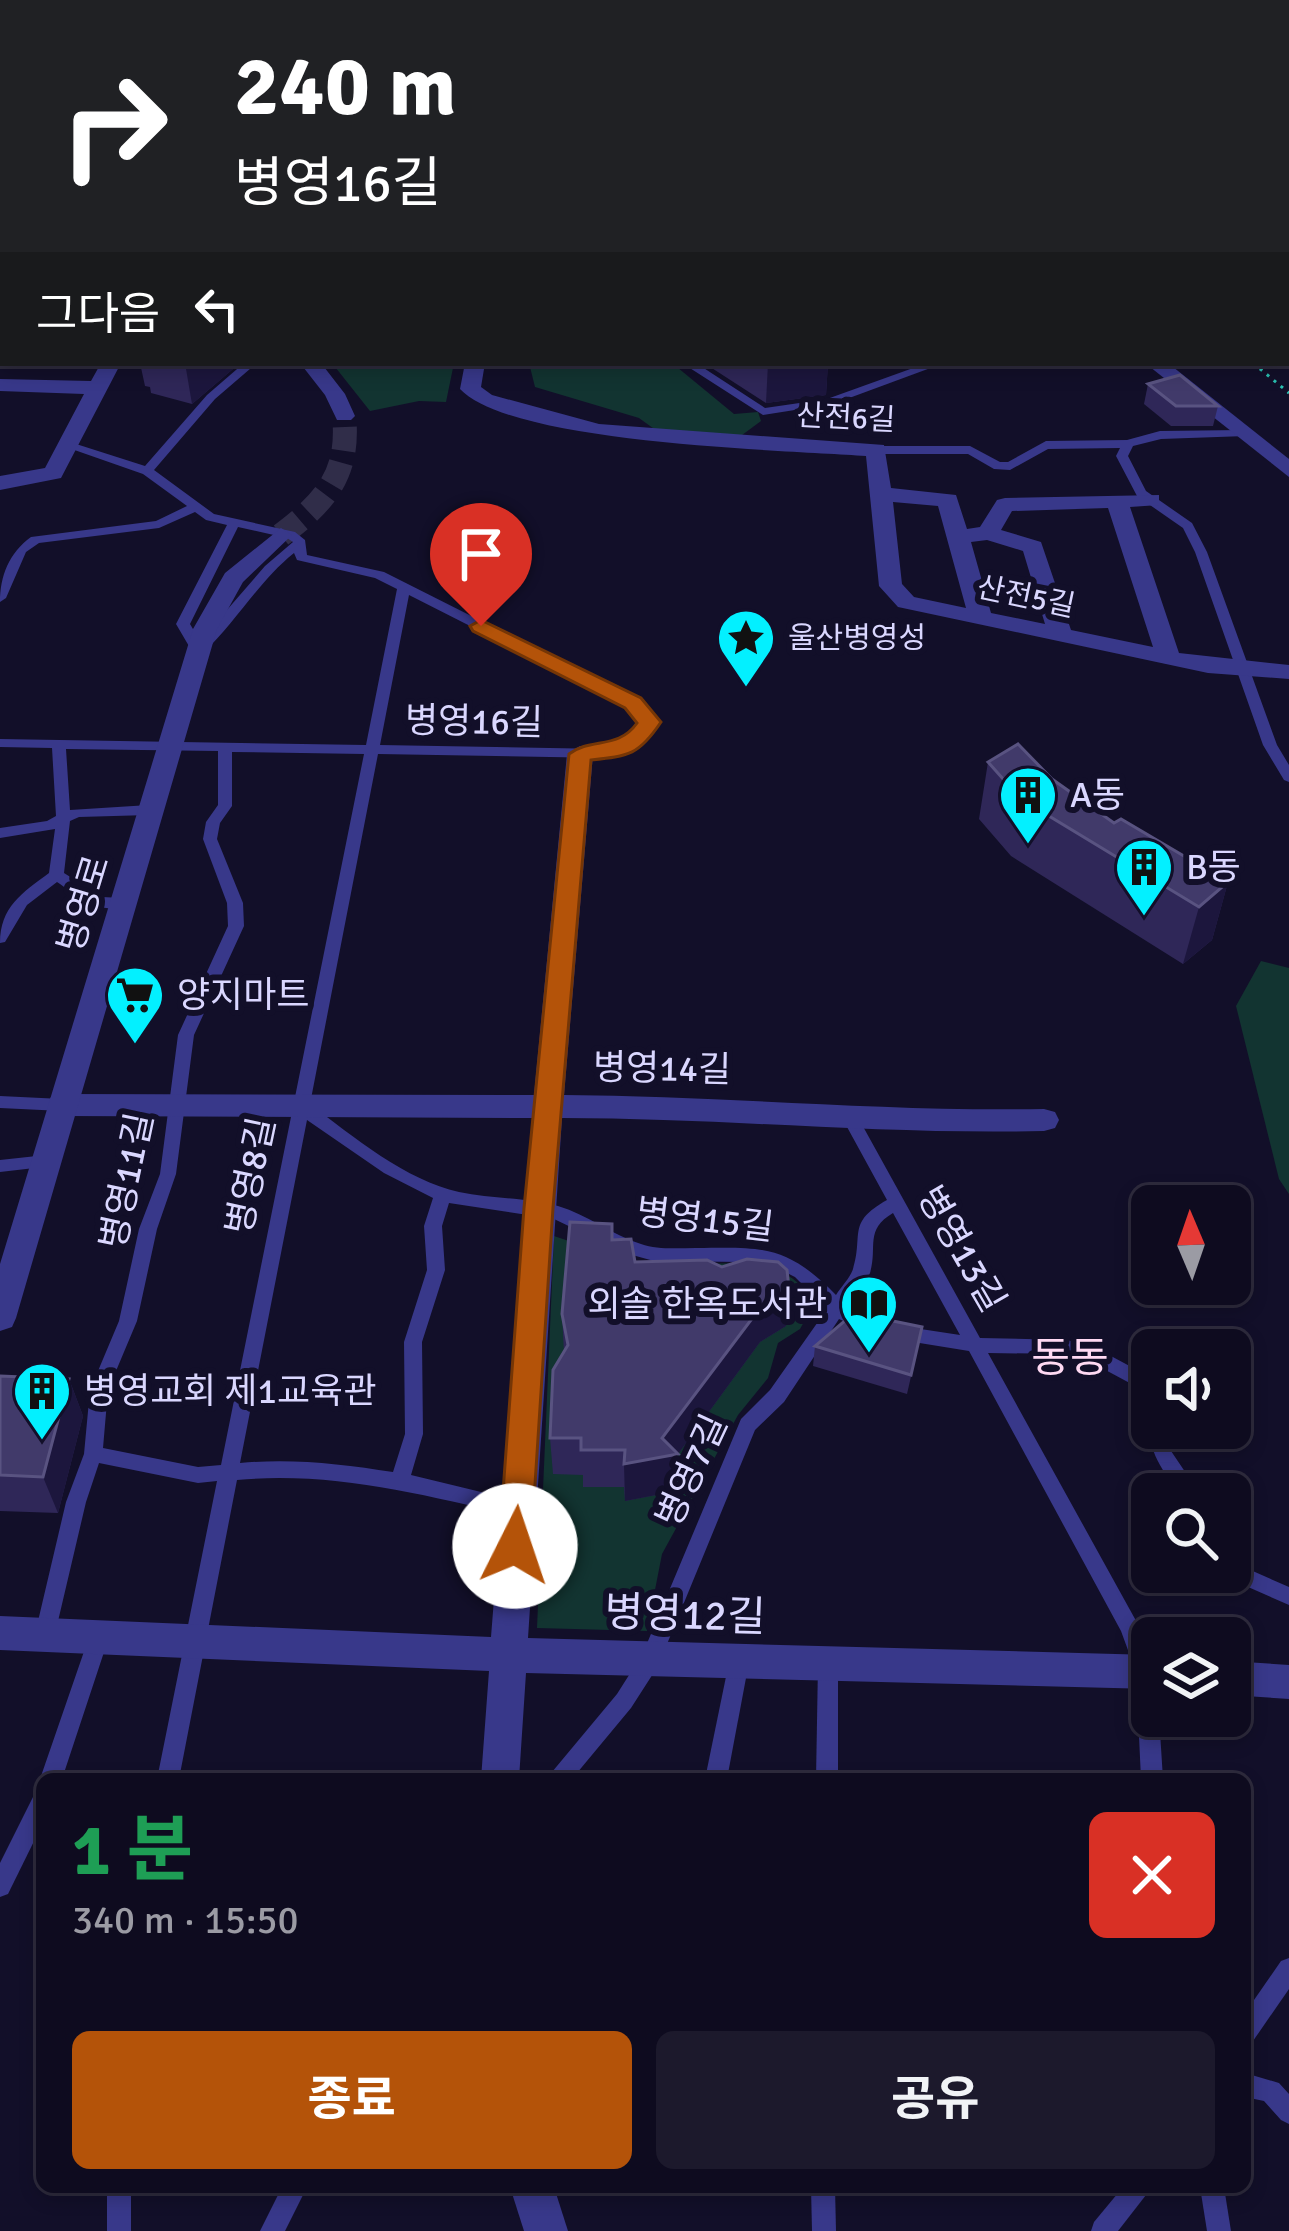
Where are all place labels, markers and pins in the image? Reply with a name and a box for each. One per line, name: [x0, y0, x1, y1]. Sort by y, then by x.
pin: [430, 503, 532, 626]
place icon: 울산병영성: [715, 607, 777, 689]
place label: 울산병영성: [788, 620, 926, 657]
building icon: A동: [997, 764, 1059, 846]
place label: A동: [1070, 773, 1125, 818]
building icon: B동: [1113, 836, 1175, 918]
place label: B동: [1186, 845, 1241, 890]
supermarket icon: 양지마트: [104, 964, 166, 1046]
place label: 양지마트: [177, 973, 309, 1018]
library icon: 외솔 한옥도서관: [838, 1273, 900, 1355]
place label: 외솔 한옥도서관: [587, 1282, 827, 1327]
building icon: 병영교회 제1교육관: [11, 1360, 73, 1442]
place label: 병영교회 제1교육관: [84, 1369, 376, 1414]

